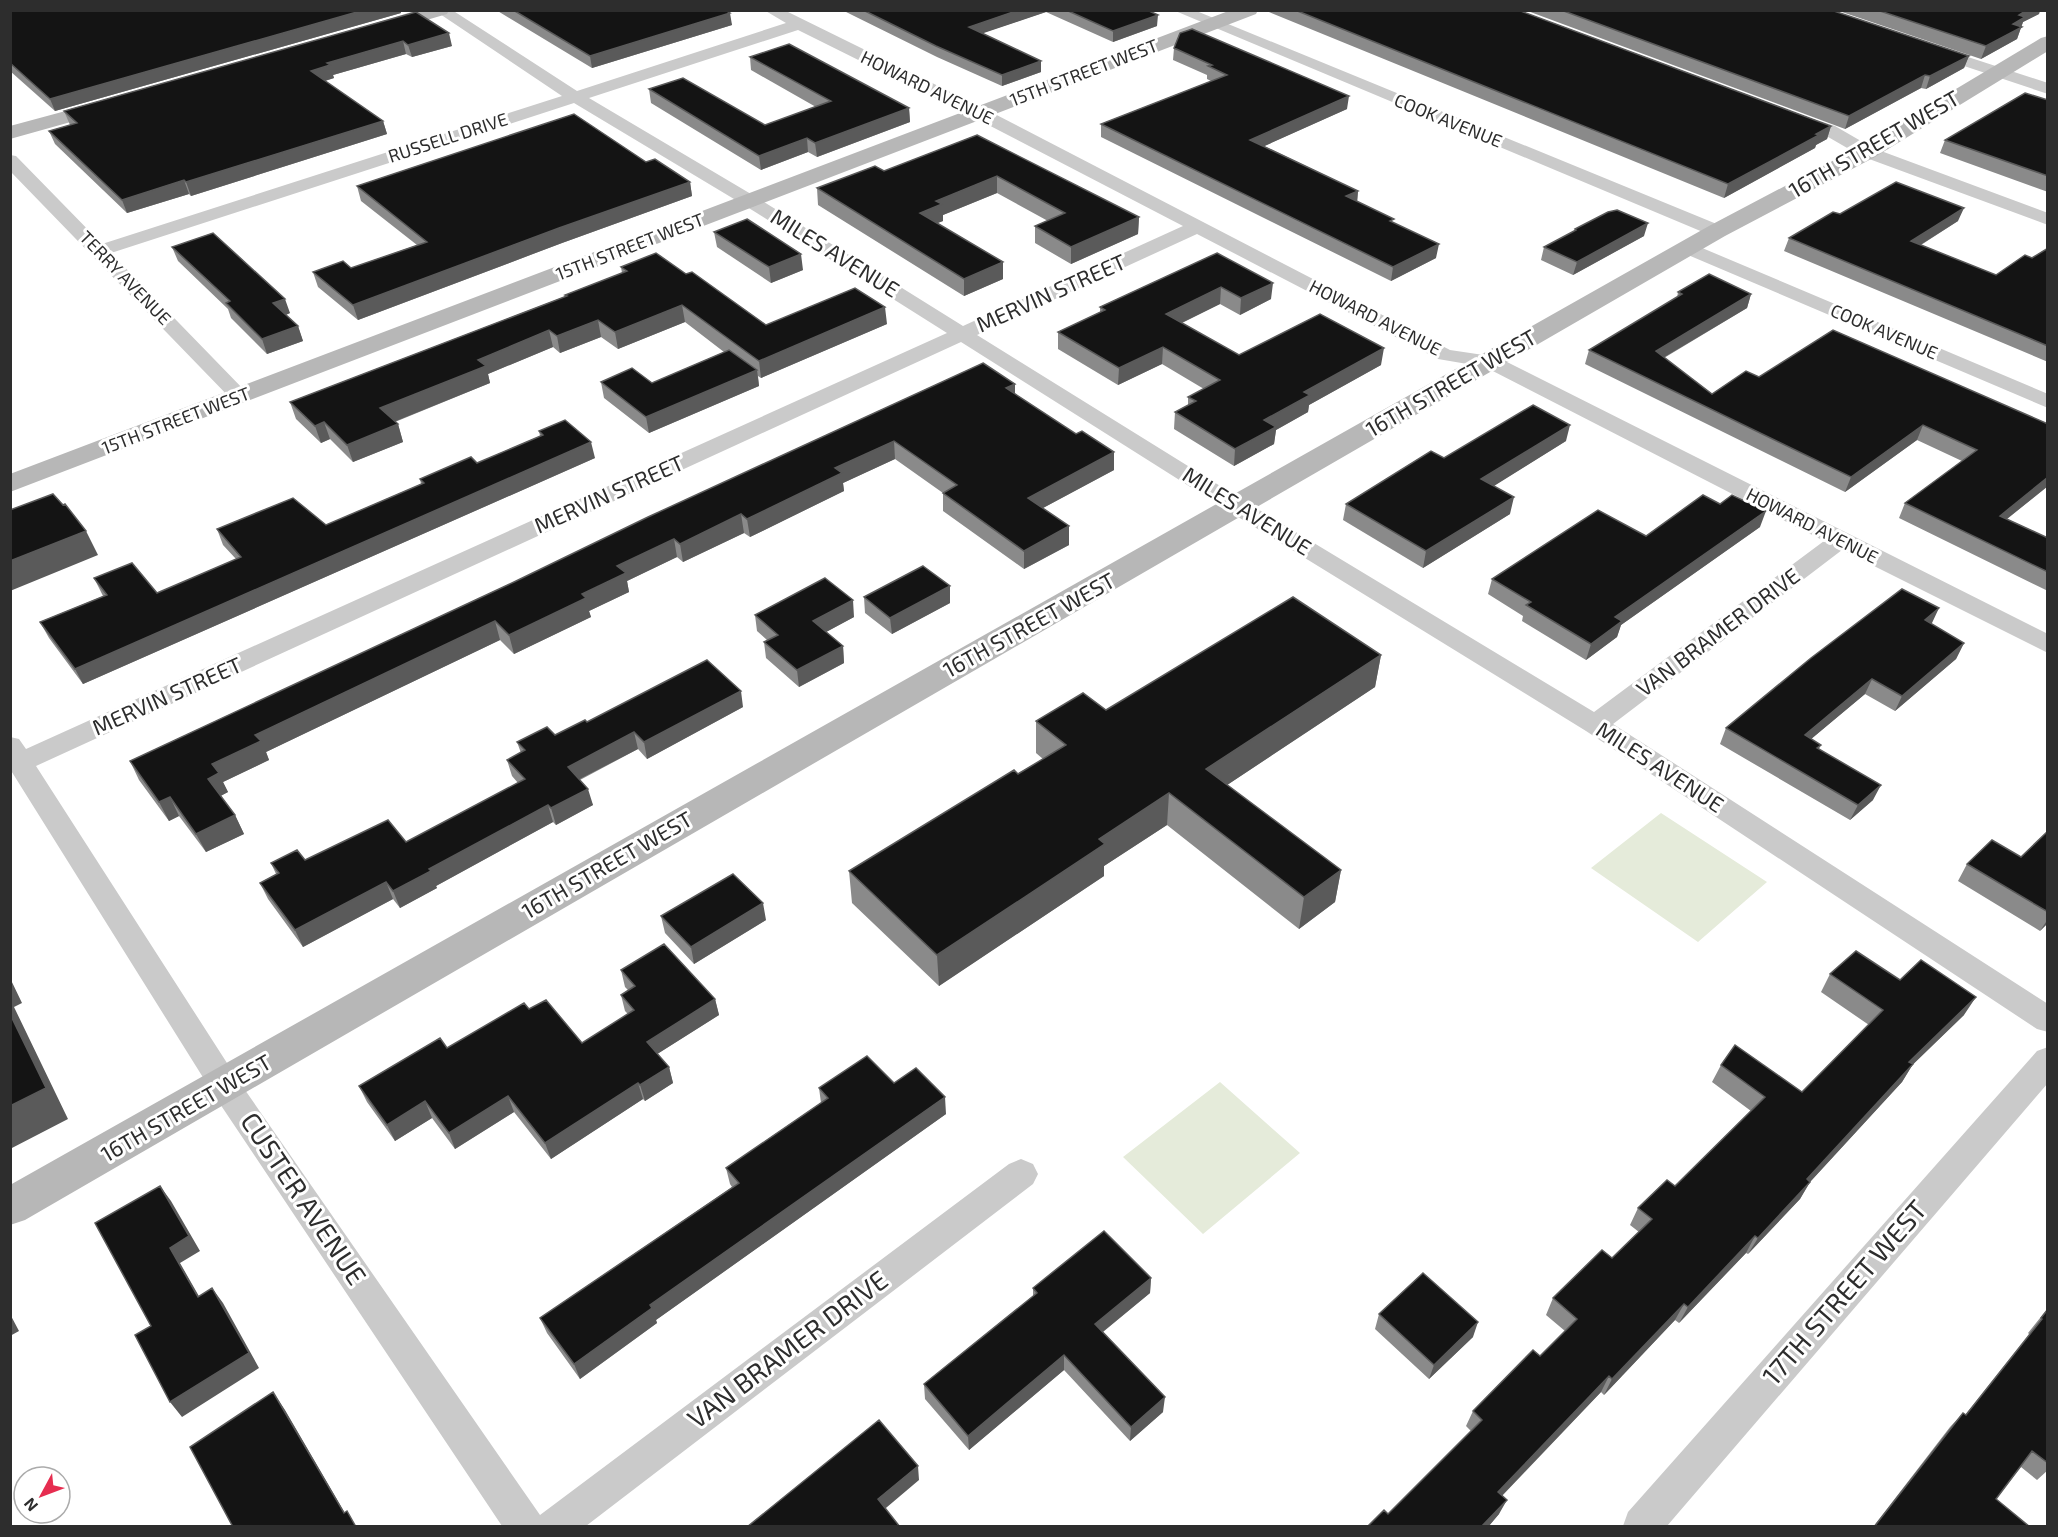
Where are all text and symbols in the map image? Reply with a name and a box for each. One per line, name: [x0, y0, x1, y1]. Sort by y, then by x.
street label: 15TH STREET WEST: [1007, 34, 1161, 110]
street label: HOWARD AVENUE: [857, 45, 997, 129]
street label: 16TH STREET WEST: [1784, 84, 1963, 202]
street label: COOK AVENUE: [1391, 88, 1506, 152]
street label: RUSSELL DRIVE: [385, 107, 510, 167]
street label: MILES AVENUE: [767, 202, 905, 302]
street label: 15TH STREET WEST: [553, 208, 707, 284]
street label: TERRY AVENUE: [75, 226, 176, 329]
street label: MERVIN STREET: [972, 247, 1130, 337]
street label: HOWARD AVENUE: [1306, 274, 1445, 360]
street label: COOK AVENUE: [1827, 299, 1941, 364]
street label: 16TH STREET WEST: [1361, 323, 1540, 441]
street label: 15TH STREET WEST: [99, 382, 253, 458]
street label: MERVIN STREET: [530, 448, 688, 538]
street label: MILES AVENUE: [1179, 460, 1317, 560]
street label: HOWARD AVENUE: [1743, 482, 1882, 568]
street label: VAN BRAMER DRIVE: [1631, 561, 1804, 701]
street label: 16TH STREET WEST: [938, 566, 1119, 682]
street label: MERVIN STREET: [88, 650, 246, 740]
street label: MILES AVENUE: [1592, 715, 1729, 817]
street label: 16TH STREET WEST: [517, 805, 696, 923]
street label: 16TH STREET WEST: [96, 1048, 275, 1166]
street label: CUSTER AVENUE: [235, 1106, 374, 1290]
street label: 17TH STREET WEST: [1755, 1193, 1933, 1391]
street label: VAN BRAMER DRIVE: [680, 1263, 893, 1434]
north arrow: [12, 1465, 72, 1525]
text: N: [19, 1495, 41, 1516]

